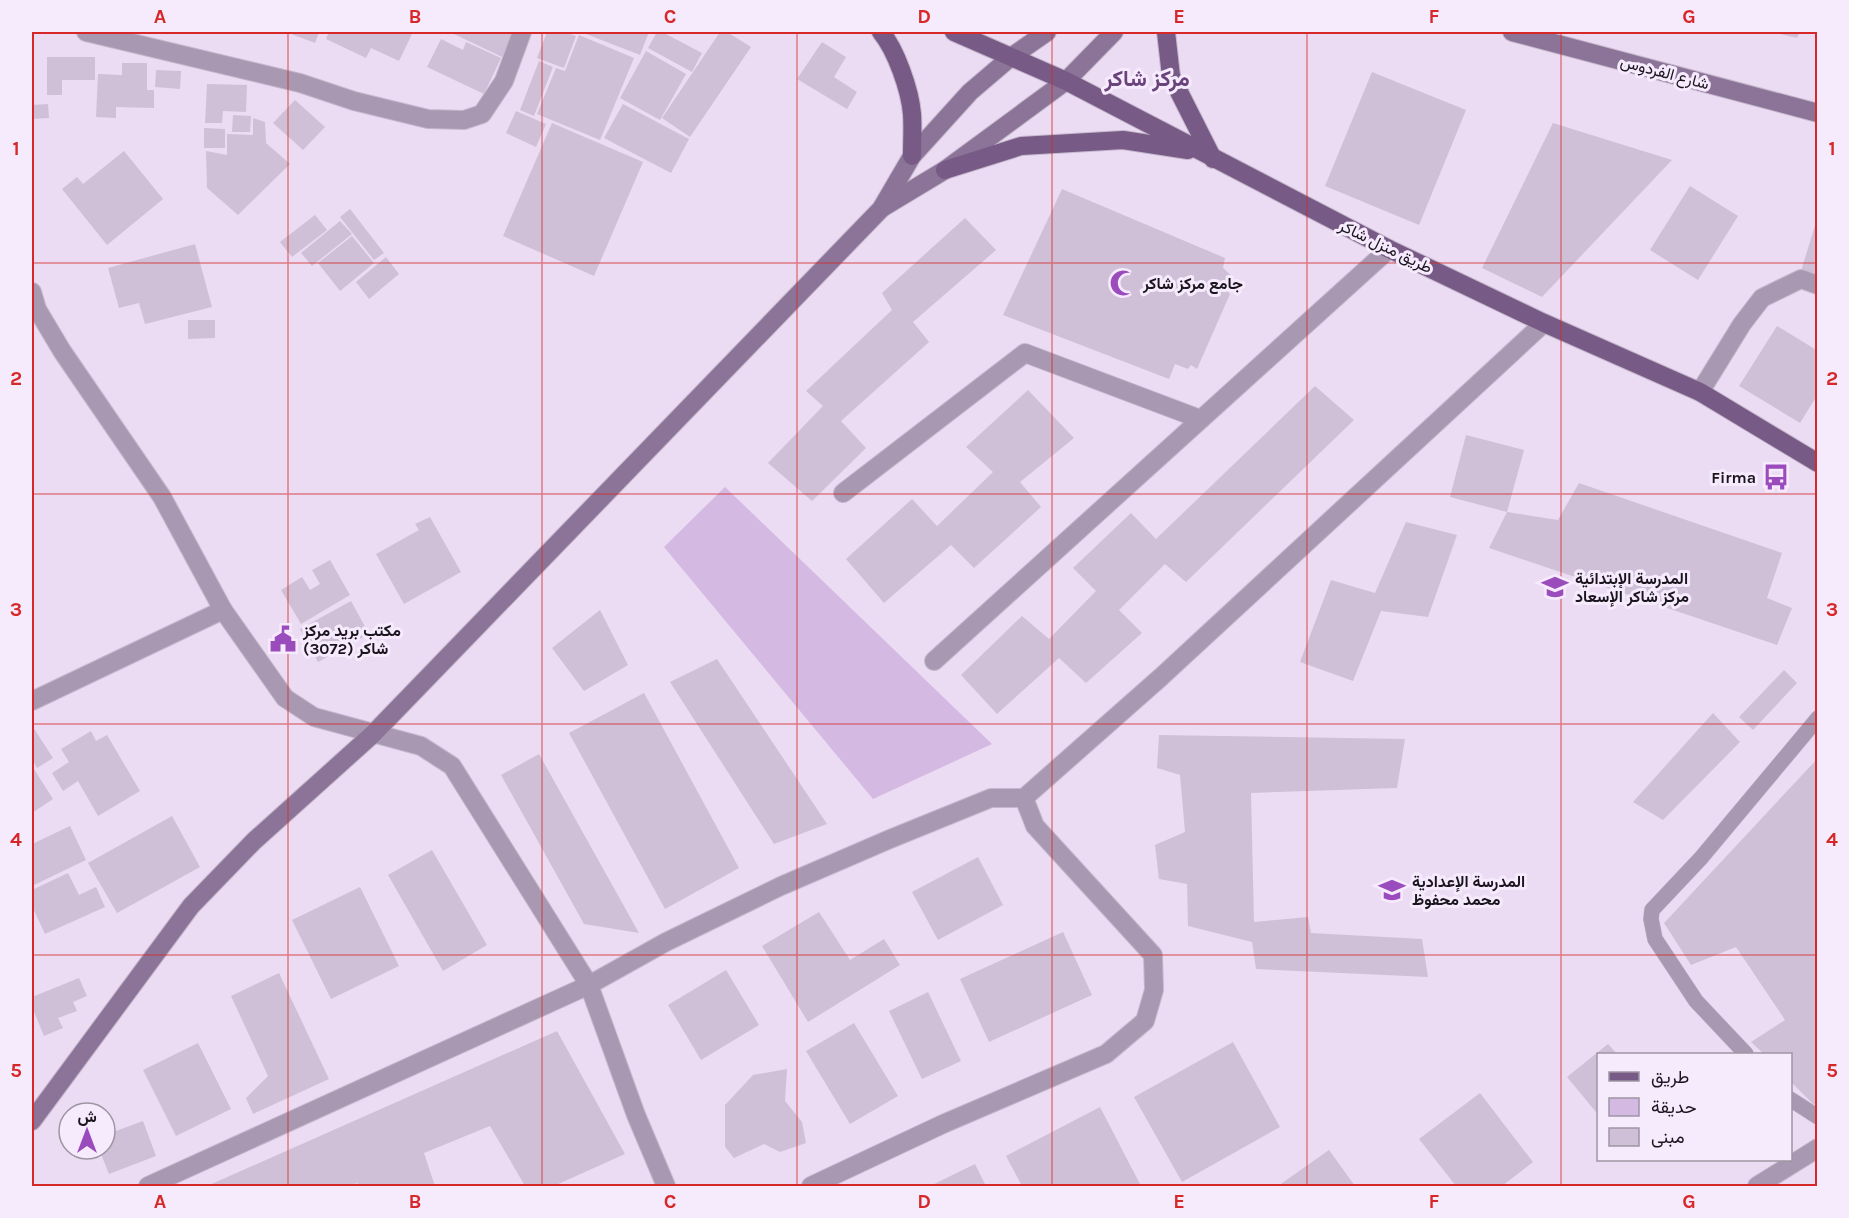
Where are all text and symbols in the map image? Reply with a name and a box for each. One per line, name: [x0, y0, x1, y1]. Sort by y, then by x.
text: A: [154, 5, 167, 28]
text: B: [409, 5, 421, 28]
text: C: [664, 5, 676, 28]
text: D: [917, 5, 931, 28]
text: E: [1173, 5, 1185, 28]
text: F: [1429, 5, 1440, 28]
text: G: [1682, 5, 1696, 28]
street label: شارع الفردوس: [1618, 52, 1711, 95]
district label: مركز شاكر: [1103, 66, 1190, 92]
text: 1: [12, 137, 20, 160]
text: 1: [1828, 137, 1836, 160]
street label: طريق منزل شاكر: [1335, 215, 1436, 278]
mosque icon: جامع مركز شاكر: [1108, 268, 1138, 298]
place label: جامع مركز شاكر: [1142, 274, 1243, 295]
text: 2: [10, 367, 22, 390]
text: 2: [1826, 367, 1838, 390]
bus stop icon: Firma: [1761, 462, 1791, 492]
place label: Firma: [1711, 468, 1756, 487]
place label: المدرسة الإبتدائية مركز شاكر الإسعاد: [1575, 569, 1689, 607]
school or university icon: المدرسة الإبتدائية مركز شاكر الإسعاد: [1540, 572, 1570, 602]
text: 3: [10, 598, 22, 621]
text: 3: [1826, 598, 1838, 621]
place label: مكتب بريد مركز شاكر (3072): [302, 621, 401, 659]
public building icon: مكتب بريد مركز شاكر (3072): [268, 624, 298, 654]
text: 4: [10, 828, 22, 851]
text: 4: [1826, 828, 1838, 851]
place label: المدرسة الإعدادية محمد محفوظ: [1412, 872, 1525, 910]
school or university icon: المدرسة الإعدادية محمد محفوظ: [1377, 875, 1407, 905]
legend: [1597, 1053, 1792, 1161]
text: 5: [10, 1059, 22, 1082]
text: 5: [1826, 1059, 1838, 1082]
text: طريق: [1651, 1066, 1689, 1088]
text: حديقة: [1651, 1096, 1697, 1118]
north arrow: [57, 1101, 117, 1161]
text: ش: [77, 1107, 97, 1126]
text: مبنى: [1651, 1126, 1685, 1148]
text: A: [154, 1190, 167, 1213]
text: B: [409, 1190, 421, 1213]
text: C: [664, 1190, 676, 1213]
text: D: [917, 1190, 931, 1213]
text: E: [1173, 1190, 1185, 1213]
text: F: [1429, 1190, 1440, 1213]
text: G: [1682, 1190, 1696, 1213]

